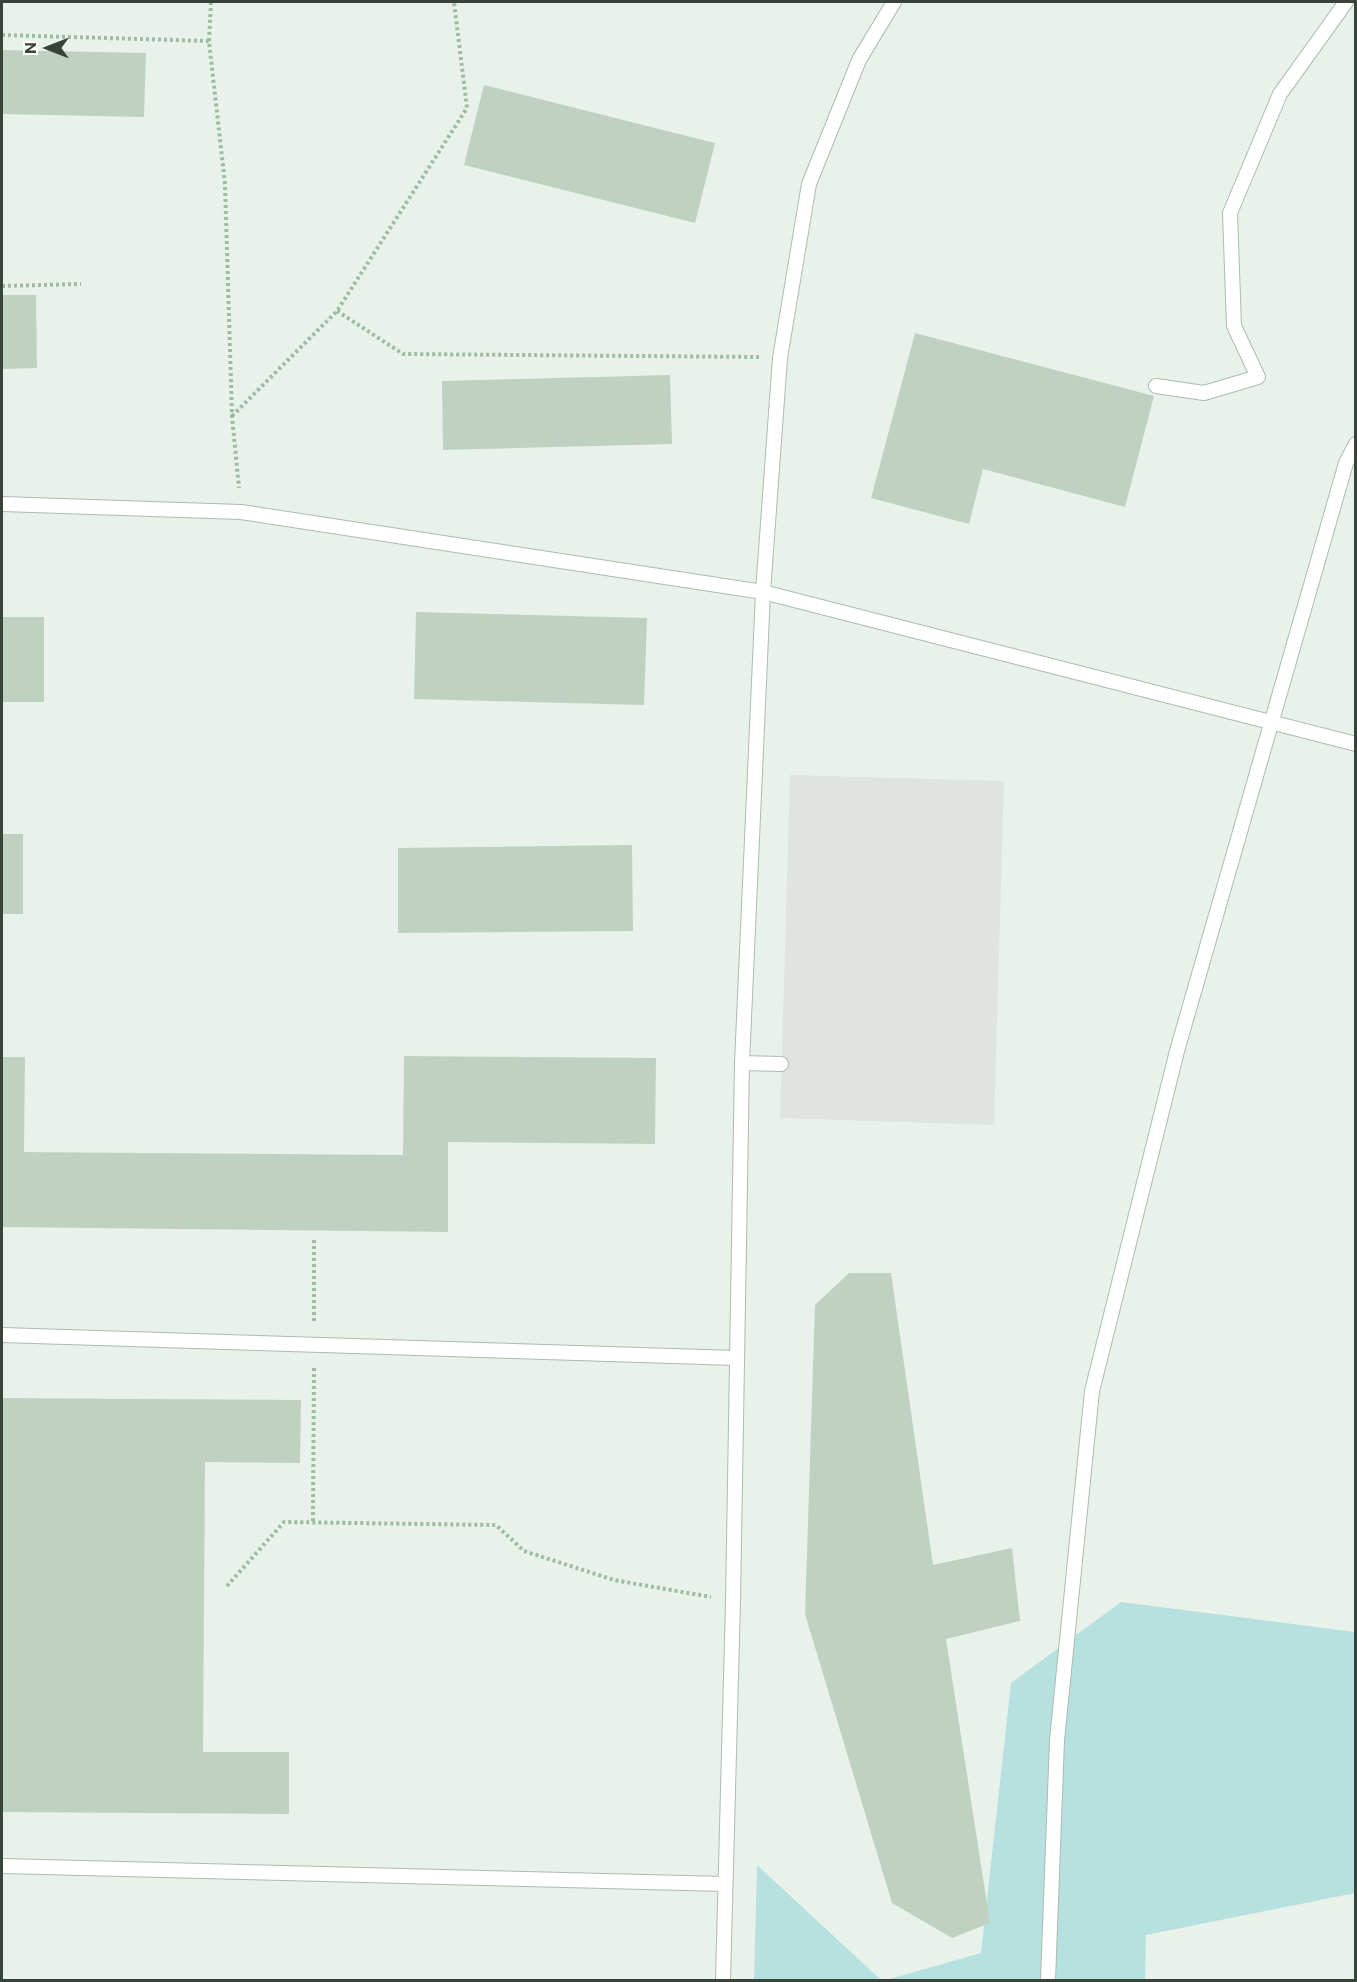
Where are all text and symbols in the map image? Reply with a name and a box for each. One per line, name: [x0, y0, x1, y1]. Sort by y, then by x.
north arrow: [18, 18, 78, 78]
text: N: [20, 42, 39, 54]

